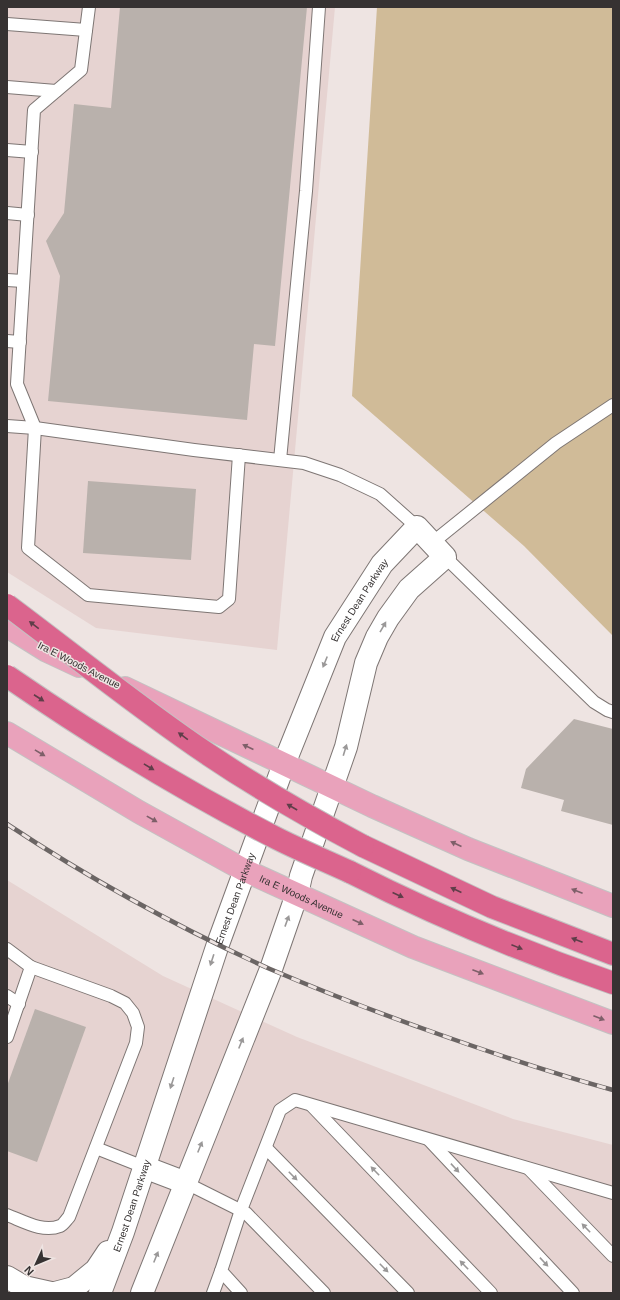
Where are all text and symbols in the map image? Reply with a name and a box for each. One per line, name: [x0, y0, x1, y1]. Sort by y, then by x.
street label: Ernest Dean Parkway: [328, 556, 390, 643]
one-way arrow: [28, 621, 39, 629]
one-way arrow: [380, 621, 387, 633]
street label: Ira E Woods Avenue: [36, 639, 122, 691]
one-way arrow: [321, 657, 327, 669]
one-way arrow: [34, 694, 45, 701]
one-way arrow: [178, 732, 188, 740]
one-way arrow: [243, 744, 254, 750]
one-way arrow: [342, 744, 348, 756]
one-way arrow: [34, 749, 46, 756]
one-way arrow: [143, 764, 155, 771]
one-way arrow: [286, 803, 298, 810]
one-way arrow: [146, 816, 158, 823]
one-way arrow: [450, 841, 461, 847]
street label: Ernest Dean Parkway: [213, 851, 257, 946]
street label: Ira E Woods Avenue: [258, 872, 346, 920]
one-way arrow: [451, 887, 462, 893]
one-way arrow: [570, 888, 582, 894]
one-way arrow: [392, 892, 404, 898]
one-way arrow: [284, 915, 290, 927]
one-way arrow: [352, 919, 363, 925]
one-way arrow: [570, 936, 582, 942]
one-way arrow: [511, 945, 523, 951]
one-way arrow: [209, 954, 215, 966]
one-way arrow: [472, 969, 484, 975]
one-way arrow: [593, 1016, 605, 1022]
one-way arrow: [239, 1036, 245, 1048]
one-way arrow: [168, 1078, 174, 1090]
one-way arrow: [198, 1140, 204, 1152]
street label: Ernest Dean Parkway: [111, 1158, 152, 1253]
one-way arrow: [450, 1163, 460, 1173]
one-way arrow: [370, 1166, 379, 1176]
one-way arrow: [288, 1171, 298, 1181]
one-way arrow: [581, 1223, 591, 1233]
north arrow: [16, 1244, 56, 1284]
one-way arrow: [154, 1250, 160, 1262]
one-way arrow: [539, 1257, 549, 1267]
one-way arrow: [460, 1260, 469, 1270]
one-way arrow: [379, 1263, 389, 1273]
text: N: [22, 1264, 36, 1278]

